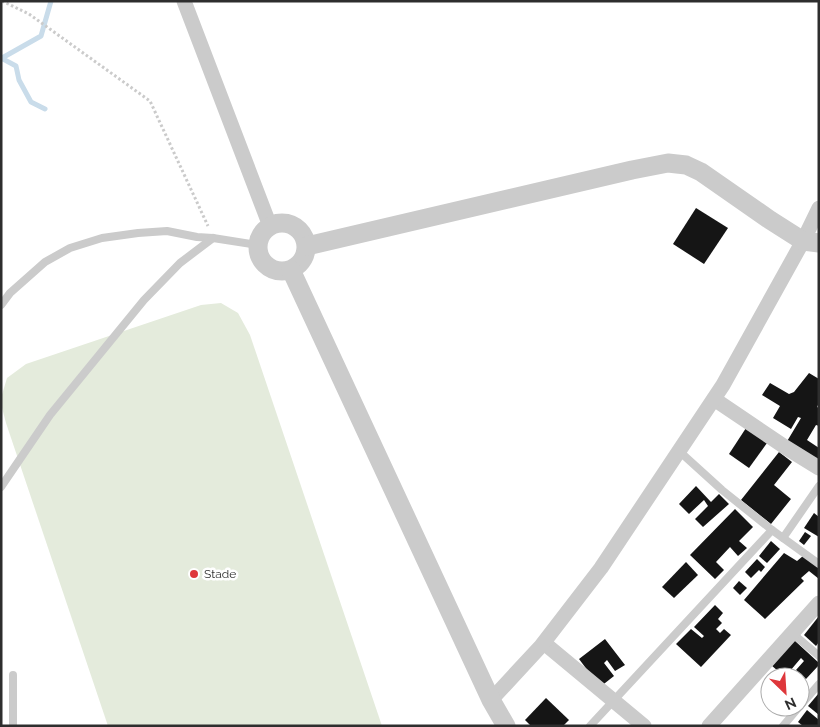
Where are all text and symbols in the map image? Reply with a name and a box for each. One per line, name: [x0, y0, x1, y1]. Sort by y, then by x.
place label: Stade: [204, 567, 236, 581]
marker: Stade: [188, 568, 200, 580]
north arrow: [760, 667, 810, 717]
text: N: [782, 694, 799, 713]

